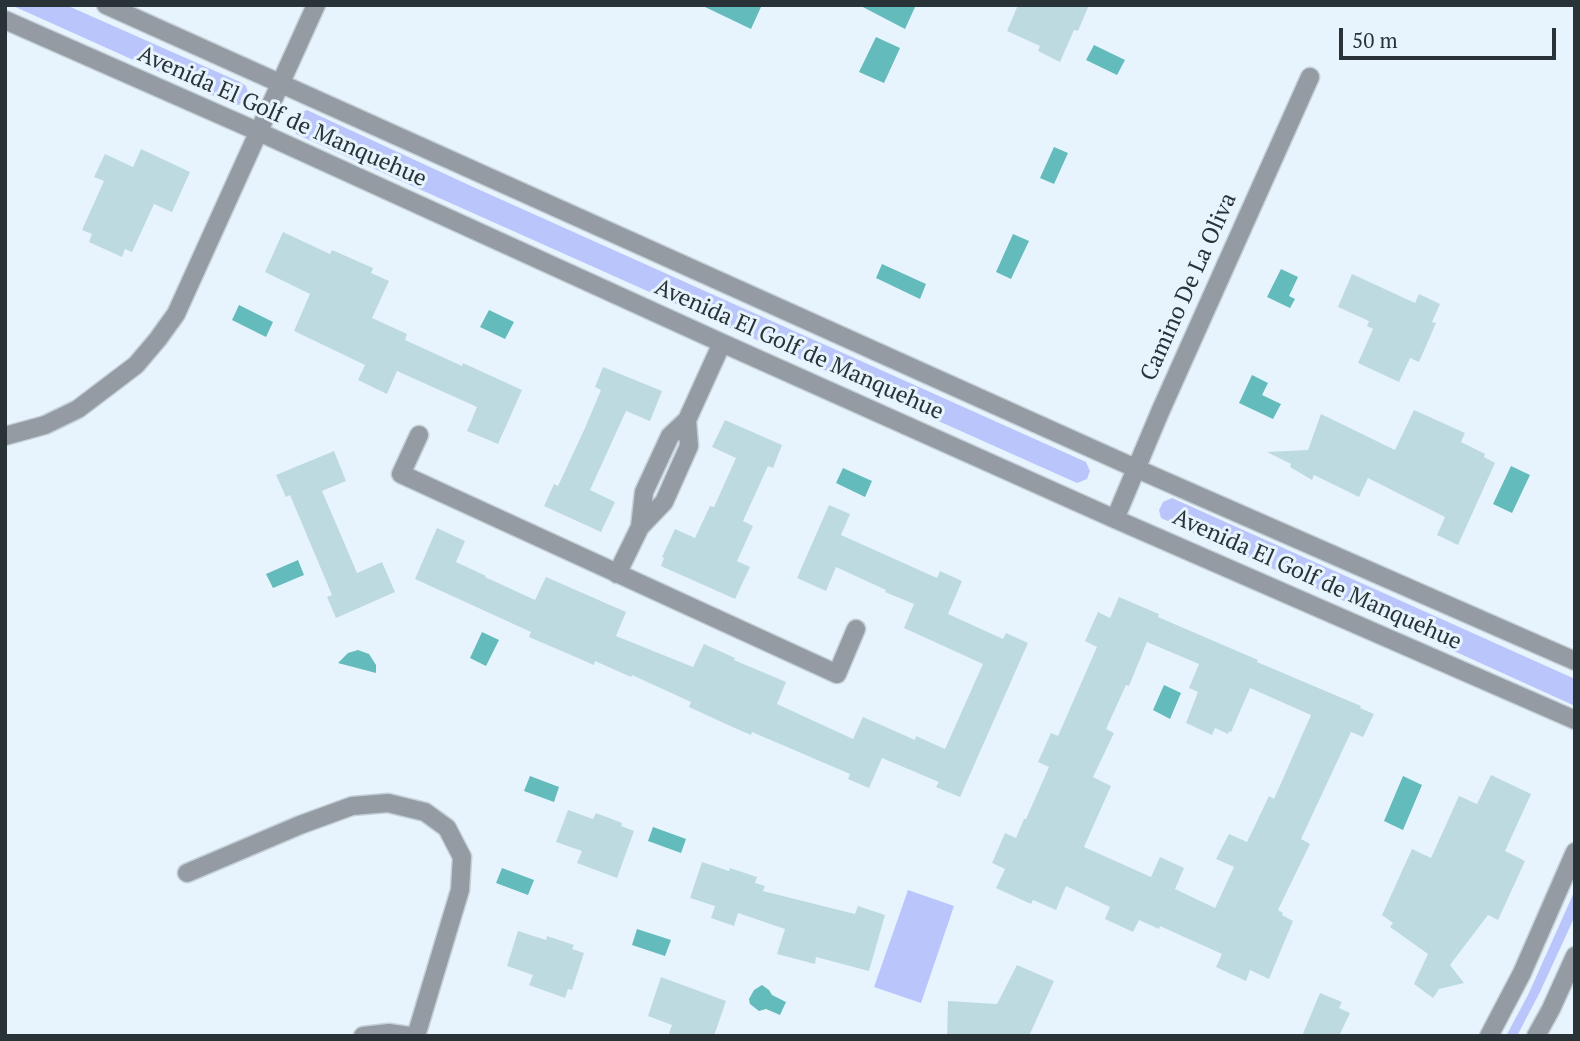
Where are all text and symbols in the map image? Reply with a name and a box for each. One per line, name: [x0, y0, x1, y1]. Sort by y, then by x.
scale bar: [1342, 14, 1559, 58]
text: 50 m: [1352, 26, 1398, 54]
street label: Avenida El Golf de Manquehue: [133, 41, 431, 193]
street label: Camino De La Oliva: [1135, 189, 1243, 385]
street label: Avenida El Golf de Manquehue: [650, 274, 948, 426]
street label: Avenida El Golf de Manquehue: [1168, 504, 1466, 656]

